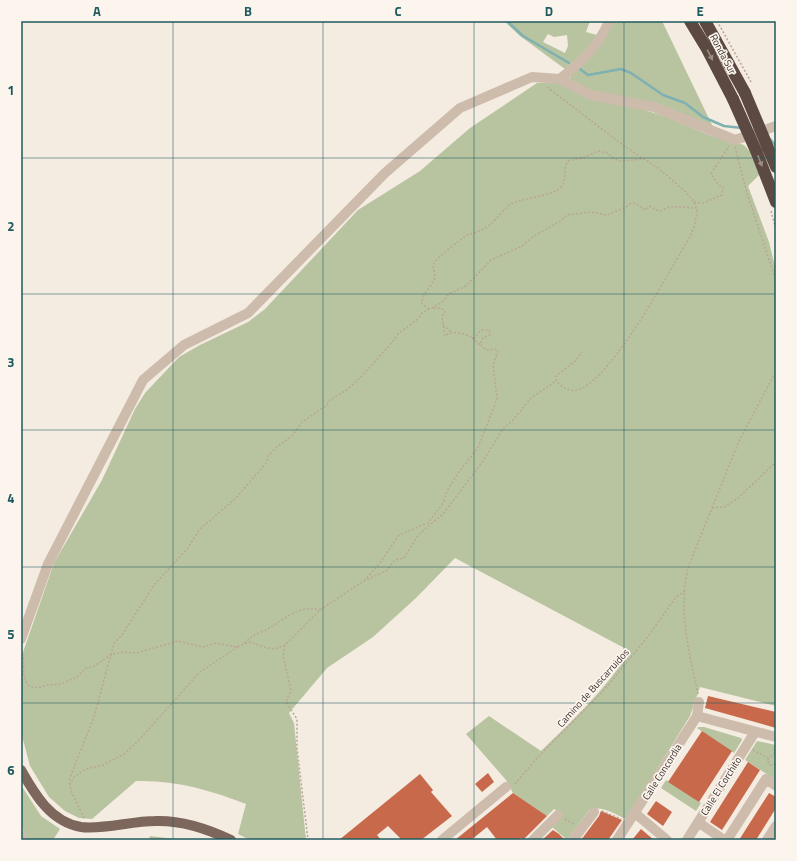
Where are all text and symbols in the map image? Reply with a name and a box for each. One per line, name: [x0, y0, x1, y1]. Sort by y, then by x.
text: A: [93, 1, 101, 21]
text: B: [244, 1, 252, 21]
text: C: [394, 1, 402, 21]
text: D: [545, 1, 553, 21]
text: E: [696, 1, 704, 21]
street label: Ronda Sur: [706, 31, 740, 77]
one-way arrow: [707, 49, 713, 60]
text: 1: [7, 80, 15, 100]
one-way arrow: [758, 155, 764, 167]
text: 2: [7, 216, 15, 236]
text: 3: [7, 352, 15, 372]
text: 4: [7, 488, 15, 508]
text: 5: [7, 624, 15, 644]
street label: Camino de Buscarruidos: [553, 645, 633, 731]
street label: Calle Concordia: [639, 741, 685, 803]
street label: Calle El Corchito: [697, 754, 745, 818]
text: 6: [7, 760, 15, 780]

